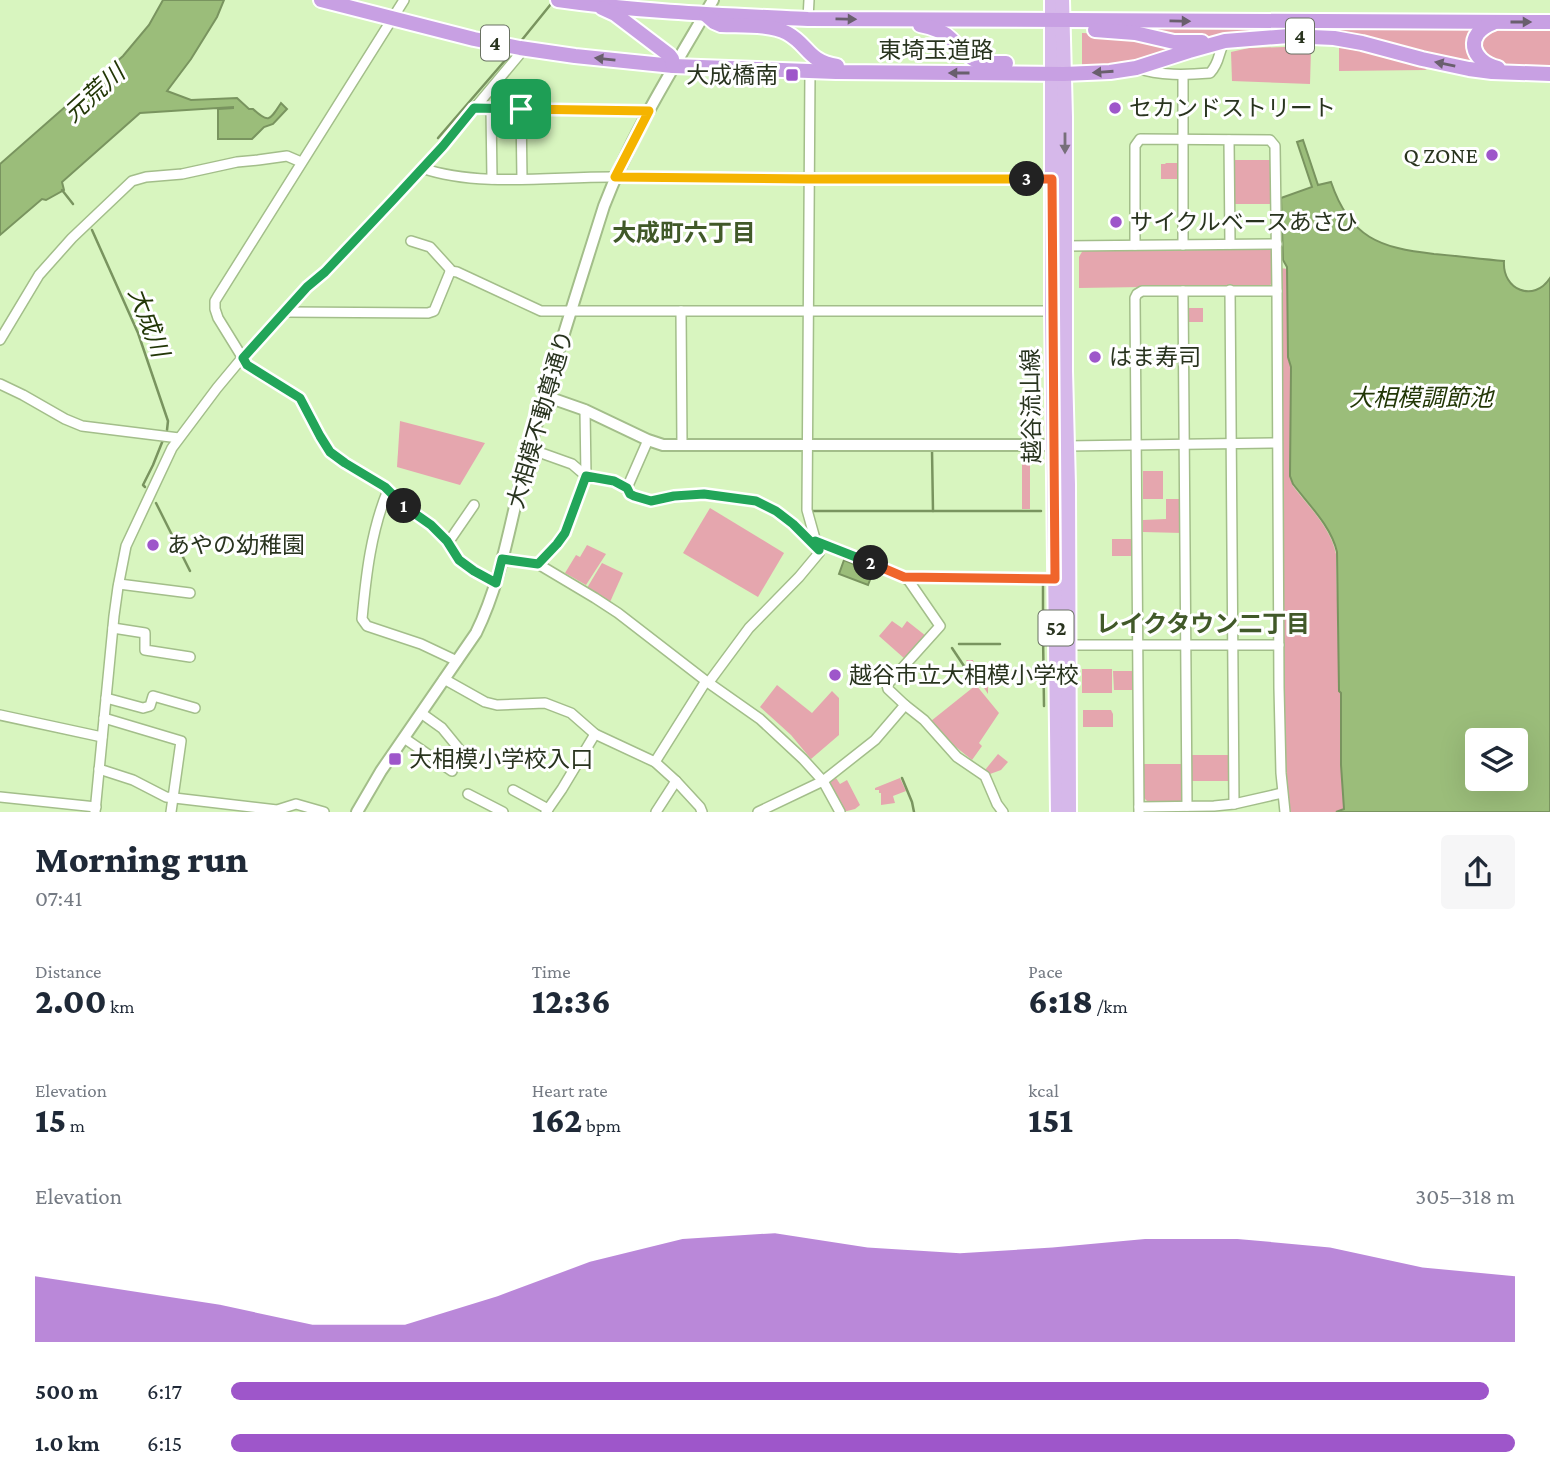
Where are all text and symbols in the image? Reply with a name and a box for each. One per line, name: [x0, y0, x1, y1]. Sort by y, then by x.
one-way arrow: [836, 14, 858, 25]
one-way arrow: [1169, 15, 1191, 27]
one-way arrow: [1510, 16, 1532, 28]
road number: 4: [1286, 19, 1314, 54]
road number: 4: [481, 26, 509, 60]
street label: 東埼玉道路: [879, 37, 994, 63]
one-way arrow: [594, 53, 616, 64]
water label: 元荒川: [58, 57, 132, 127]
one-way arrow: [1434, 59, 1456, 70]
place label: 大成橋南: [686, 62, 778, 88]
marker: 大成橋南: [784, 67, 800, 83]
one-way arrow: [948, 67, 970, 79]
one-way arrow: [1092, 67, 1114, 78]
pin: [491, 79, 551, 139]
icon: arrive: [502, 90, 540, 128]
place label: セカンドストリート: [1129, 95, 1336, 121]
marker: セカンドストリート: [1107, 100, 1123, 116]
one-way arrow: [1059, 132, 1071, 154]
place label: Q ZONE: [1403, 142, 1478, 168]
marker: Q ZONE: [1484, 147, 1500, 163]
pin: 3: [1010, 162, 1044, 196]
text: 3: [1022, 168, 1031, 189]
place label: サイクルベースあさひ: [1130, 209, 1358, 235]
marker: サイクルベースあさひ: [1108, 214, 1124, 230]
district label: 大成町六丁目: [612, 219, 756, 246]
water label: 大成川: [123, 284, 176, 363]
street label: 大相模不動尊通り: [502, 327, 578, 511]
place label: はま寿司: [1109, 344, 1201, 370]
street label: 越谷流山線: [1017, 348, 1045, 464]
marker: はま寿司: [1087, 349, 1103, 365]
water label: 大相模調節池: [1349, 384, 1495, 411]
pin: 1: [386, 489, 422, 524]
text: 1: [400, 495, 407, 516]
place label: あやの幼稚園: [167, 532, 305, 558]
marker: あやの幼稚園: [145, 537, 161, 553]
pin: 2: [854, 546, 888, 580]
text: 2: [866, 552, 875, 573]
road number: 52: [1038, 610, 1074, 646]
district label: レイクタウン二丁目: [1096, 610, 1310, 637]
place label: 越谷市立大相模小学校: [849, 662, 1079, 688]
marker: 越谷市立大相模小学校: [827, 667, 843, 683]
map controls: [1465, 728, 1528, 791]
button: layers: [1465, 728, 1528, 791]
place label: 大相模小学校入口: [409, 746, 593, 772]
marker: 大相模小学校入口: [387, 751, 403, 767]
button: share: [1441, 835, 1515, 909]
text: Morning run: [35, 838, 248, 880]
text: 07:41: [35, 885, 82, 911]
text: Distance: [35, 961, 101, 982]
text: Time: [532, 961, 571, 982]
text: Pace: [1028, 961, 1063, 982]
text: 2.00: [35, 982, 107, 1021]
text: 12:36: [532, 982, 611, 1021]
text: 6:18: [1028, 982, 1093, 1021]
text: km: [107, 996, 134, 1017]
text: /km: [1093, 996, 1128, 1017]
text: Elevation: [35, 1080, 107, 1101]
text: Heart rate: [532, 1080, 608, 1101]
text: kcal: [1028, 1080, 1059, 1101]
text: 15: [35, 1101, 66, 1140]
text: 162: [532, 1101, 582, 1140]
text: 151: [1028, 1101, 1073, 1140]
text: m: [66, 1115, 85, 1136]
text: bpm: [582, 1115, 621, 1136]
text: Elevation: [35, 1183, 122, 1209]
text: 305–318 m: [1415, 1183, 1515, 1209]
text: 500 m: [35, 1378, 98, 1404]
text: 6:17: [147, 1378, 182, 1404]
text: 1.0 km: [35, 1430, 100, 1456]
text: 6:15: [147, 1430, 182, 1456]

